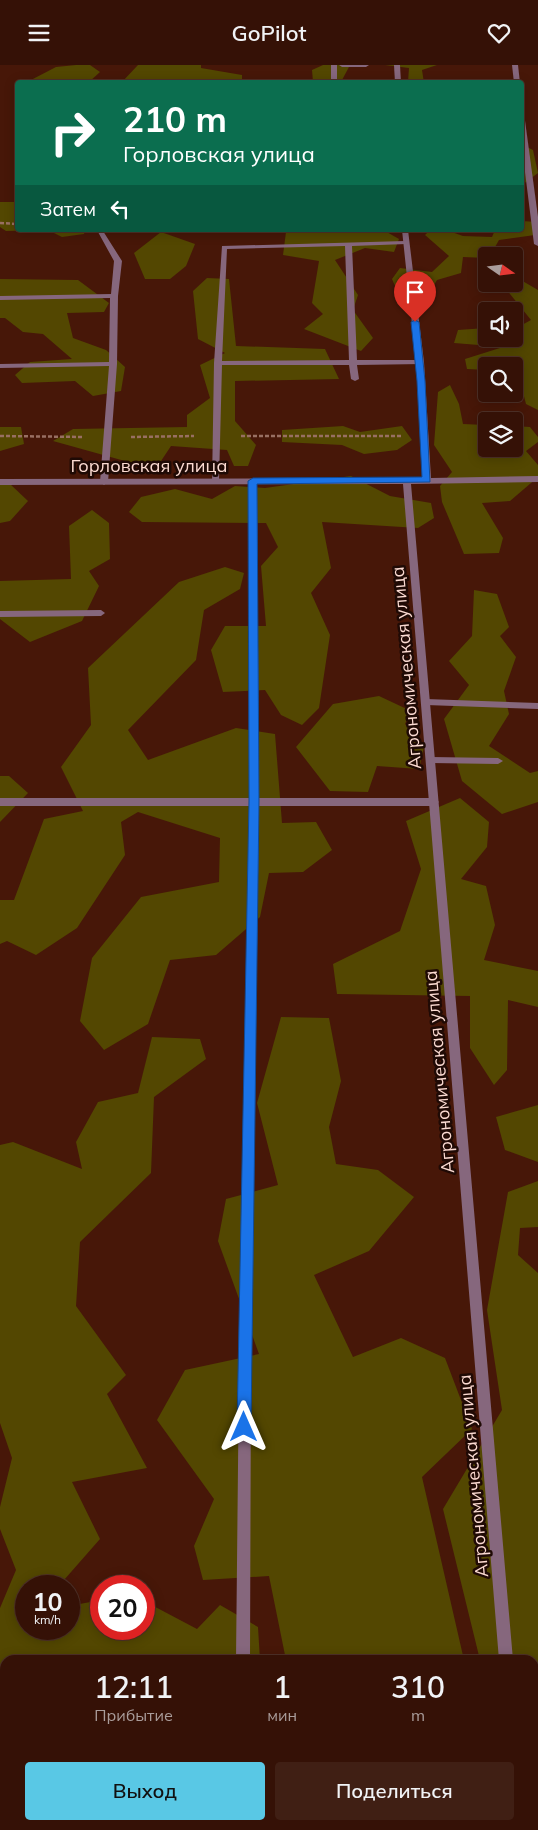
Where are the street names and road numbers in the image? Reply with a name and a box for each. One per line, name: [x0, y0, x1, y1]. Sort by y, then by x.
street label: Горловская улица: [71, 454, 227, 477]
street label: Агрономическая улица: [386, 566, 426, 770]
street label: Агрономическая улица: [419, 970, 459, 1174]
street label: Агрономическая улица: [453, 1374, 493, 1578]

